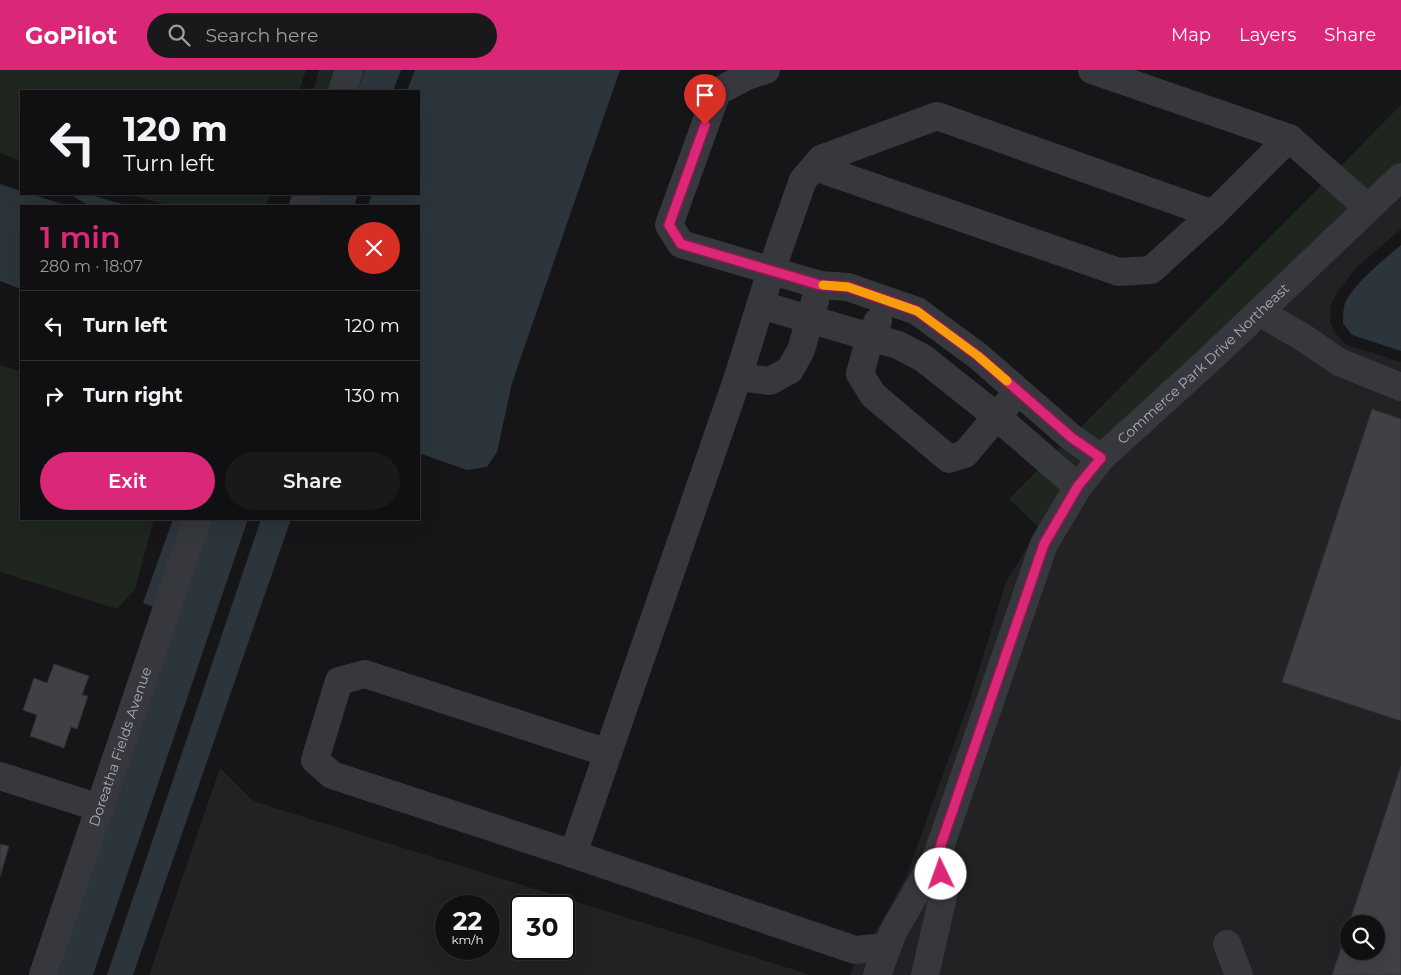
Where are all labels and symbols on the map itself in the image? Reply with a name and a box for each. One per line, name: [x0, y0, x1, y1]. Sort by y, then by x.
pin: [684, 74, 726, 125]
street label: Commerce Park Drive Northeast: [1113, 279, 1293, 448]
street label: Doreatha Fields Avenue: [85, 665, 155, 829]
position arrow: [914, 847, 966, 899]
speed limit sign: 30: [510, 895, 575, 960]

